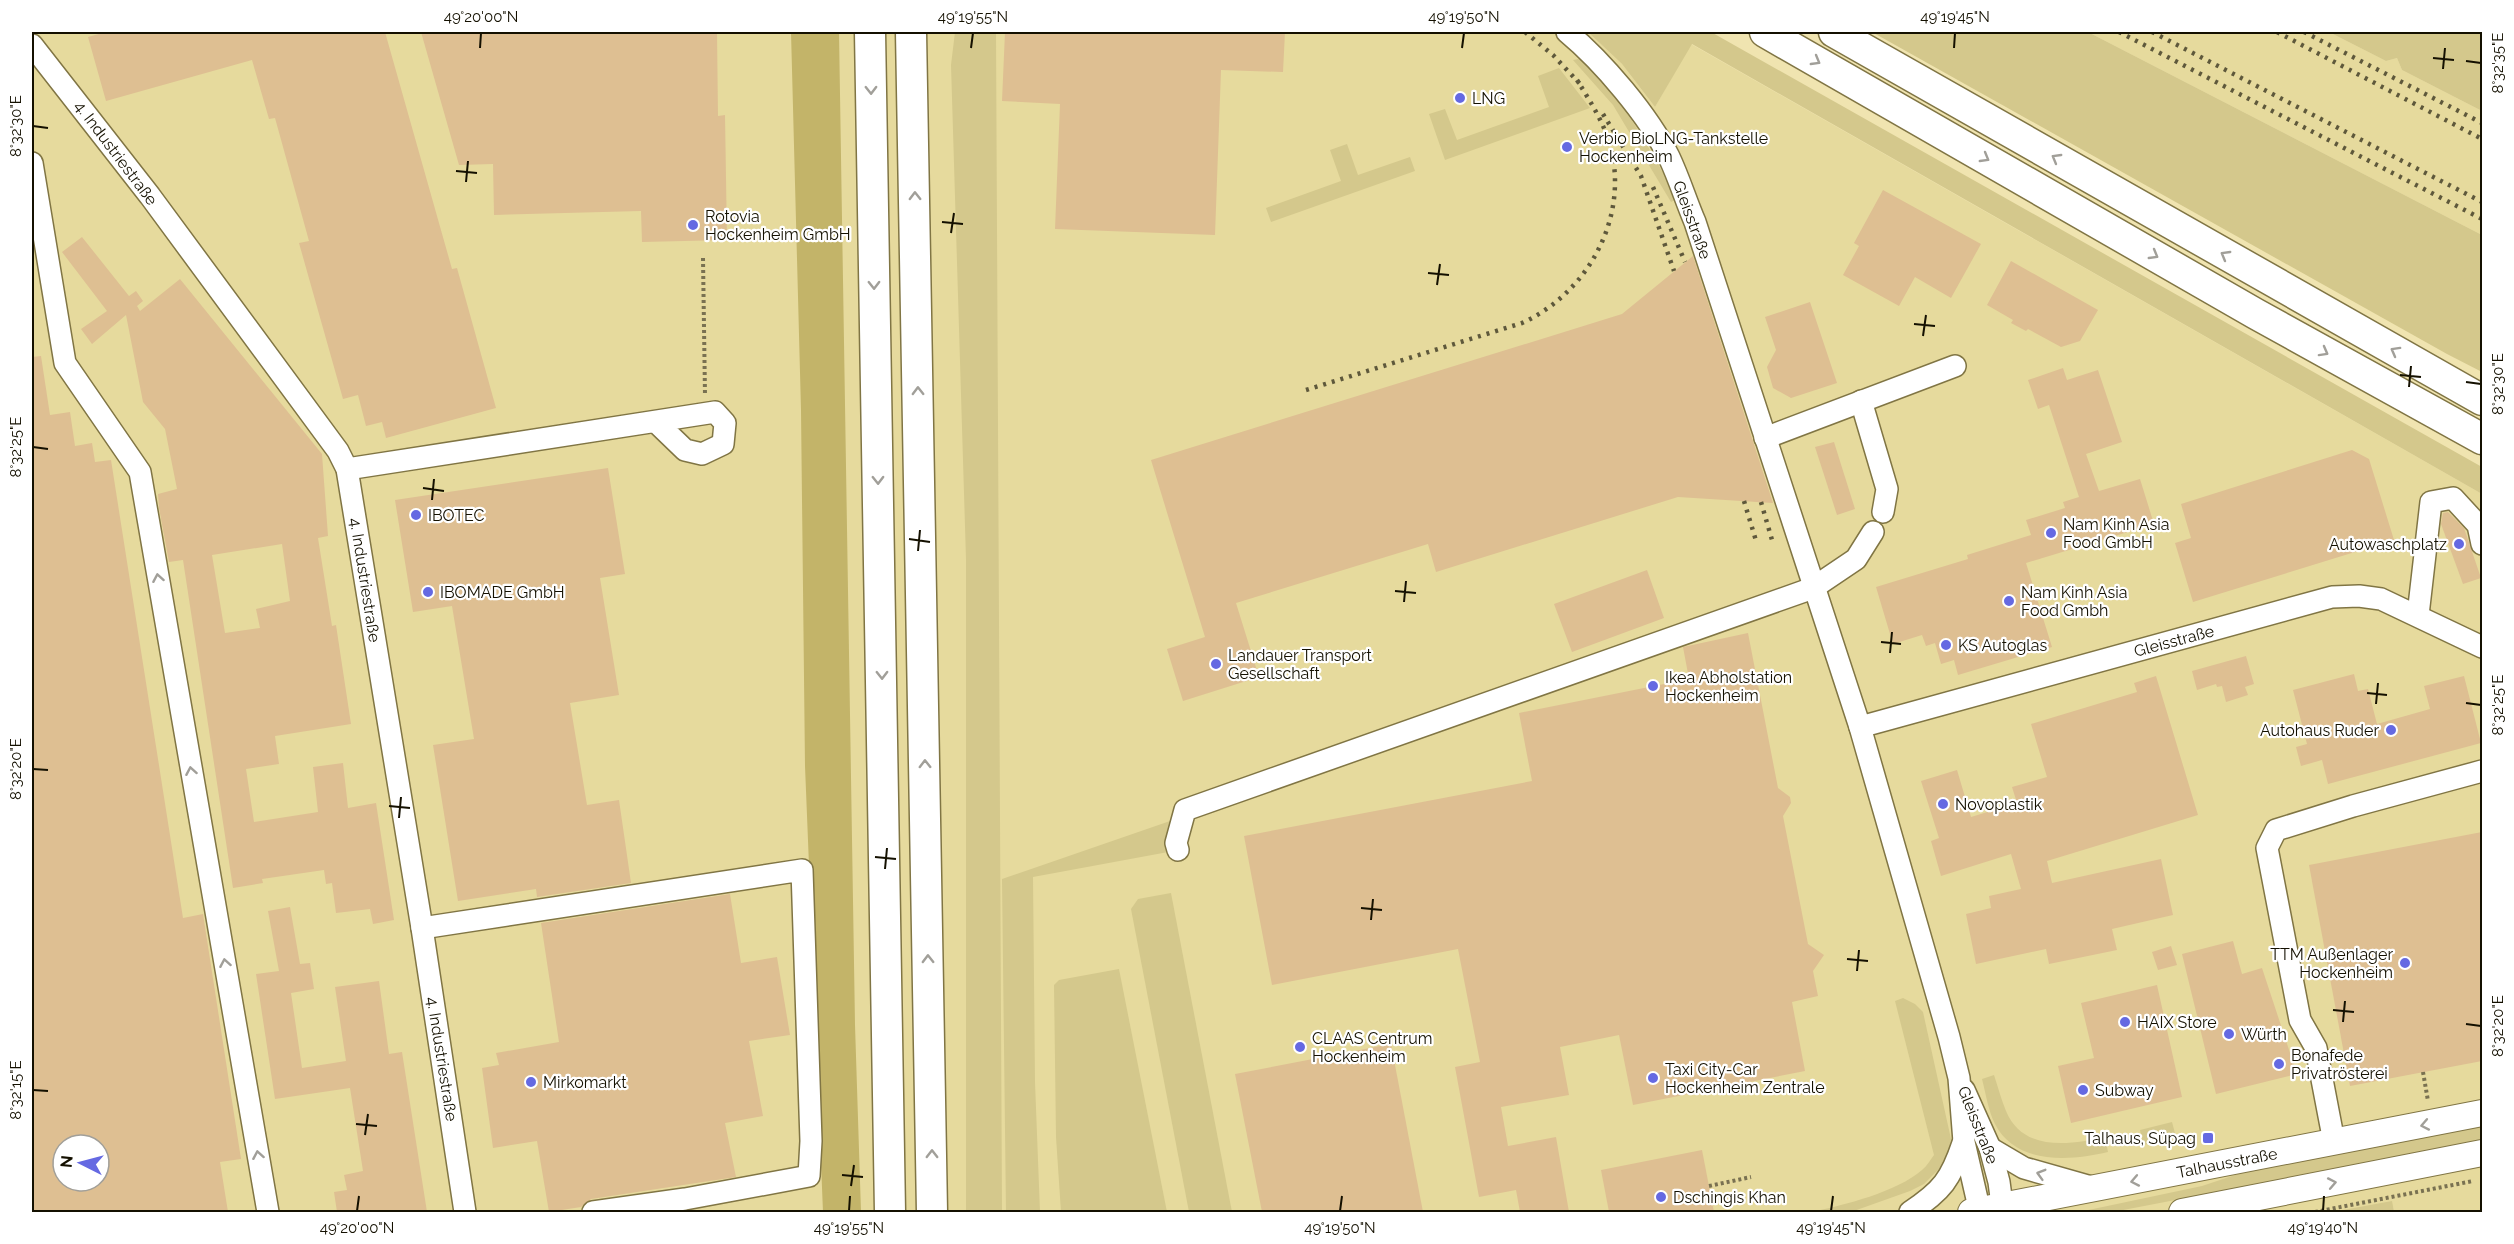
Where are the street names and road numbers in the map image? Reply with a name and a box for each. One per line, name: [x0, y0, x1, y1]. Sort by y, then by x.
street label: 4. Industriestraße: [71, 97, 161, 209]
street label: Gleisstraße: [1669, 178, 1715, 262]
street label: 4. Industriestraße: [346, 516, 384, 644]
street label: Gleisstraße: [2132, 621, 2216, 661]
street label: 4. Industriestraße: [423, 995, 461, 1123]
street label: Gleisstraße: [1954, 1083, 2002, 1167]
street label: Talhausstraße: [2175, 1144, 2279, 1182]

